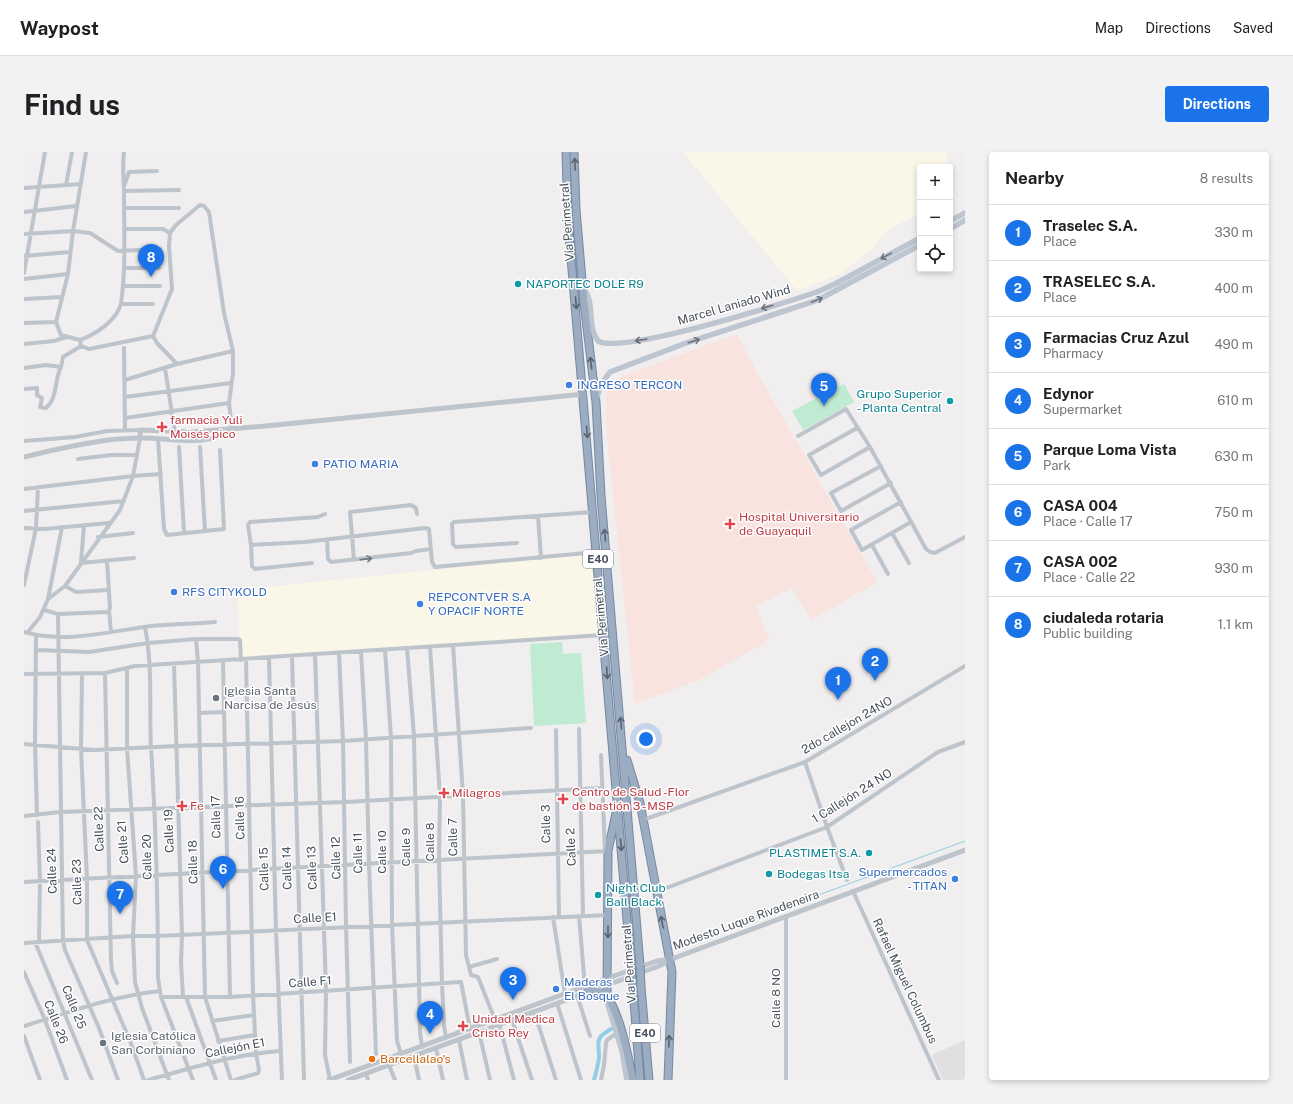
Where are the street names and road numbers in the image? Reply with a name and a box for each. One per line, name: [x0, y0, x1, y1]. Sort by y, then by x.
street label: Vía Perimetral: [557, 182, 577, 262]
street label: Marcel Laniado Wind: [676, 282, 792, 328]
road number: E40: [583, 550, 613, 568]
street label: Vía Perimetral: [591, 577, 611, 657]
street label: 2do callejon 24NO: [799, 693, 895, 757]
street label: 1 Callejón 24 NO: [810, 766, 895, 826]
street label: Calle 17: [209, 795, 223, 839]
street label: Calle 16: [233, 796, 247, 840]
street label: Calle 3: [539, 804, 553, 844]
street label: Calle 22: [91, 806, 107, 852]
street label: Calle 19: [161, 809, 177, 853]
street label: Calle 7: [446, 818, 460, 856]
street label: Calle 21: [115, 820, 131, 864]
street label: Calle 8: [423, 822, 437, 862]
street label: Calle 9: [399, 828, 413, 866]
street label: Calle 2: [563, 828, 579, 866]
street label: Calle 10: [375, 830, 389, 874]
street label: Calle 11: [351, 832, 365, 874]
street label: Calle 20: [140, 834, 154, 880]
street label: Calle 12: [329, 836, 343, 880]
street label: Calle 18: [186, 840, 200, 884]
street label: Calle 14: [280, 846, 294, 890]
street label: Calle 13: [304, 846, 320, 890]
street label: Calle 24: [44, 847, 60, 894]
street label: Calle 15: [257, 847, 271, 891]
street label: Calle 23: [70, 859, 84, 905]
street label: Modesto Luque Rivadeneira: [671, 887, 821, 953]
street label: Calle E1: [293, 910, 337, 926]
street label: Rafael Miguel Columbus: [870, 916, 940, 1046]
street label: Vía Perimetral: [619, 924, 639, 1004]
street label: Calle 8 NO: [769, 968, 783, 1028]
street label: Calle F1: [288, 974, 332, 990]
street label: Calle 25: [59, 983, 89, 1031]
street label: Calle 26: [41, 998, 71, 1046]
road number: E40: [630, 1024, 660, 1042]
street label: Callejón E1: [204, 1035, 266, 1061]

